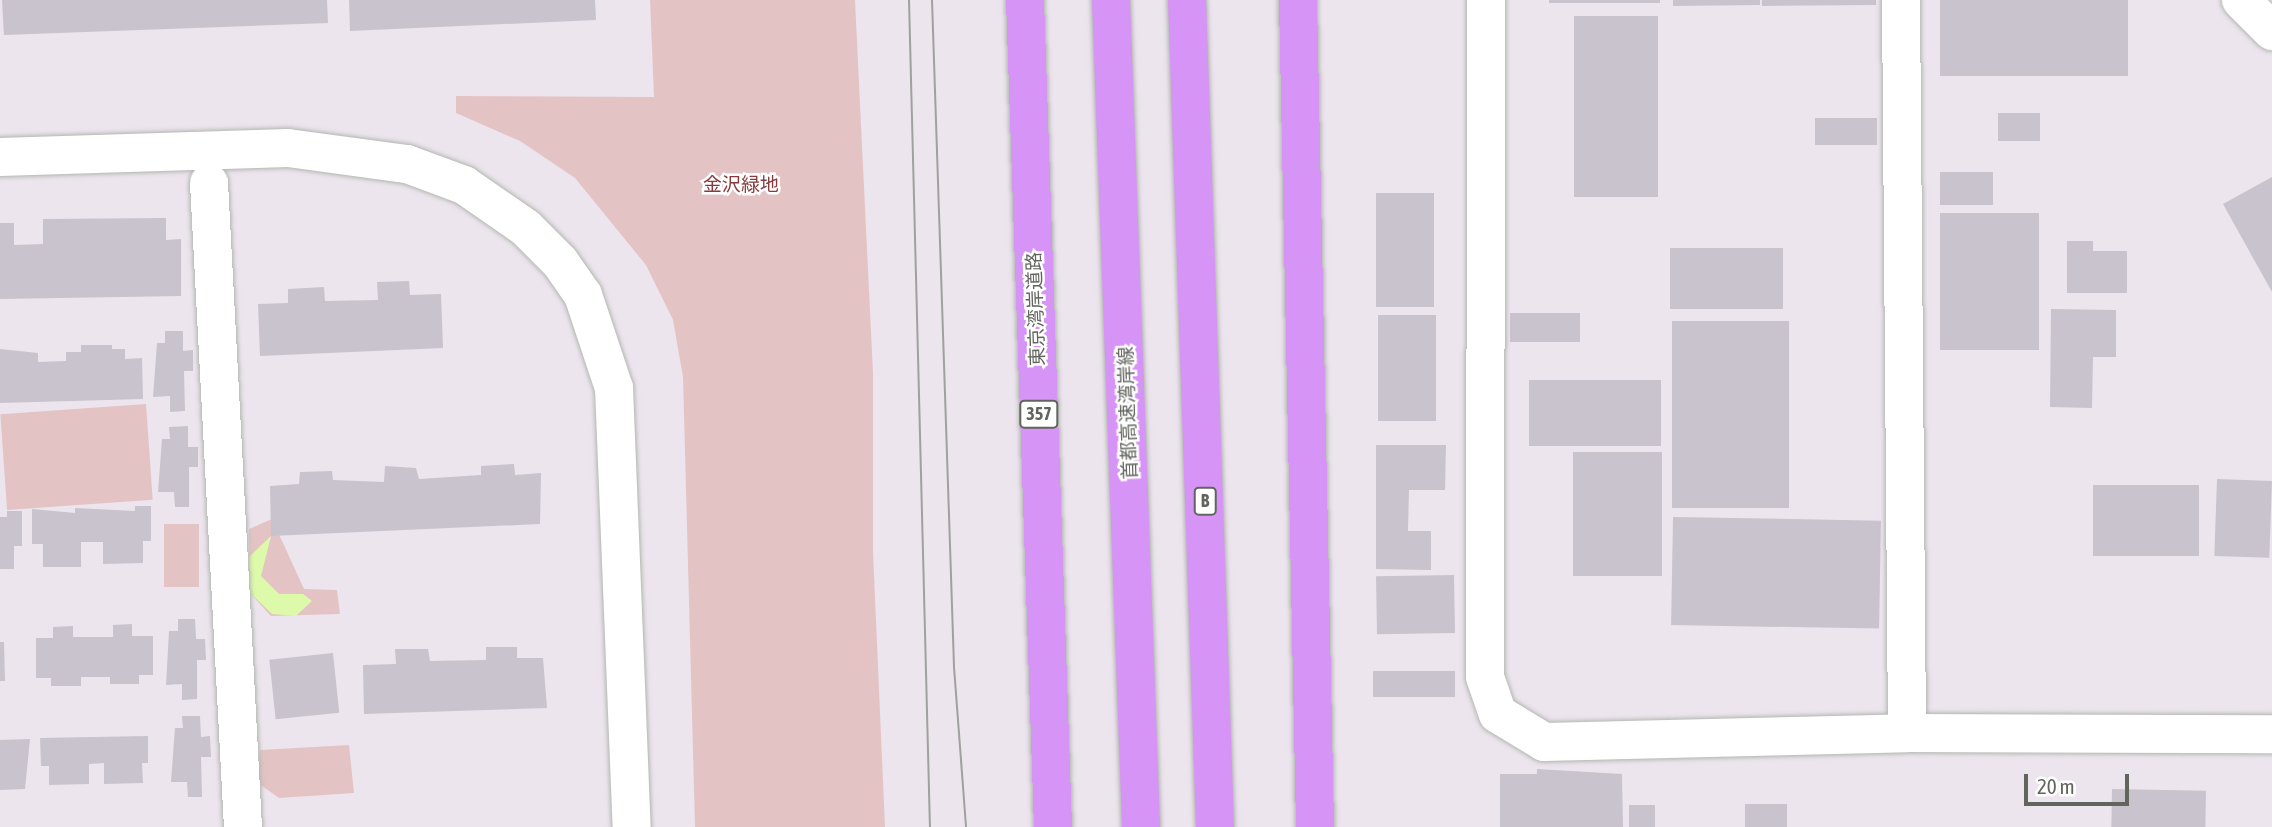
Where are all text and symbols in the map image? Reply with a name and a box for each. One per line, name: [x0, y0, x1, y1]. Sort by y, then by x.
park label: 金沢緑地: [703, 174, 779, 196]
street label: 東京湾岸道路: [1023, 252, 1049, 366]
street label: 首都高速湾岸線: [1114, 346, 1142, 480]
road number: 357: [1018, 400, 1060, 428]
road number: B: [1193, 486, 1217, 516]
scale bar: [2027, 760, 2132, 804]
text: 20 m: [2037, 774, 2075, 798]

